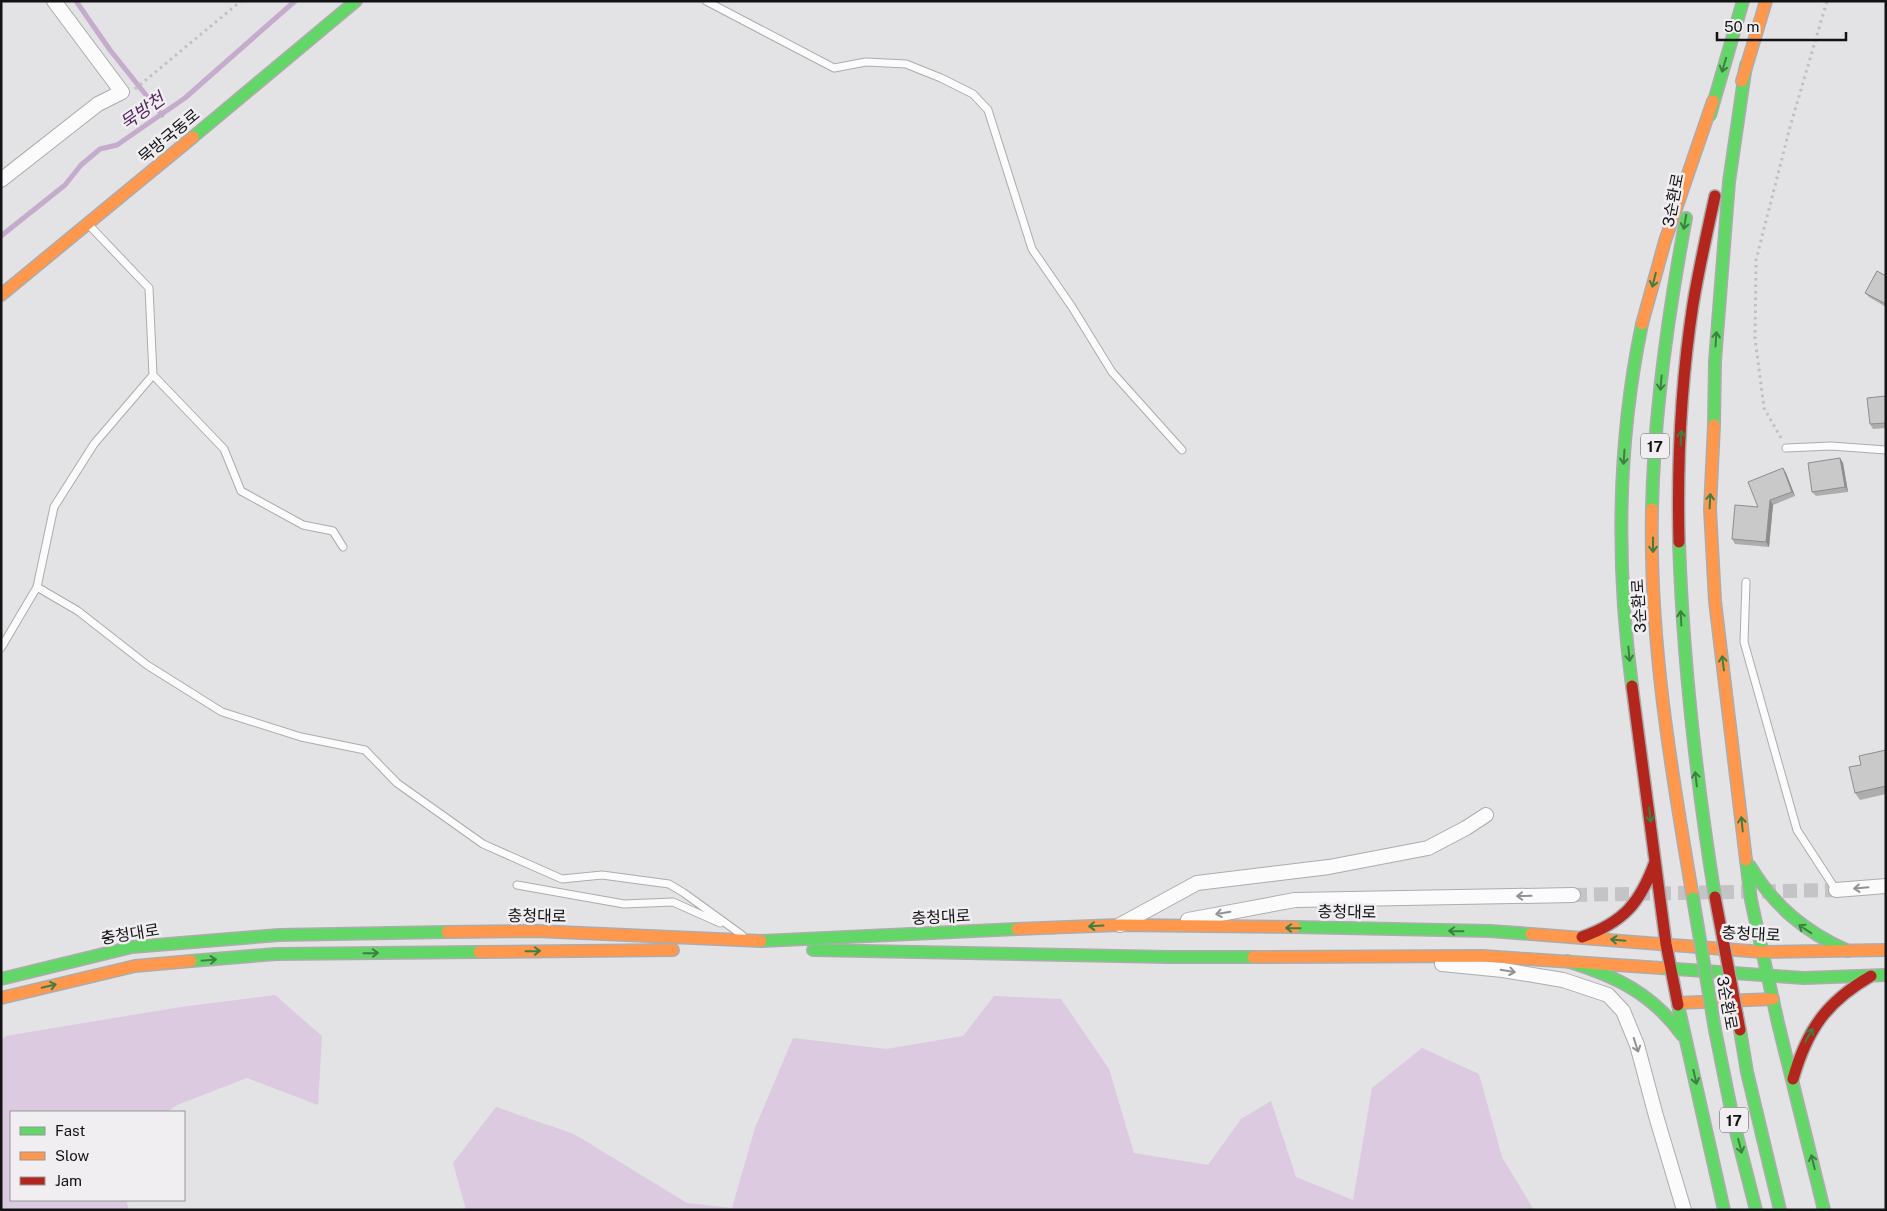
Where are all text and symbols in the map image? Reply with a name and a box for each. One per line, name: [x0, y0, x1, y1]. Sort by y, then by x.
scale bar: [1717, 10, 1846, 42]
text: 50 m: [1724, 18, 1759, 35]
one-way arrow: [1718, 56, 1728, 72]
water label: 묵방천: [116, 87, 170, 134]
street label: 묵방국동로: [135, 105, 204, 167]
street label: 3순환로: [1658, 171, 1688, 228]
one-way arrow: [1679, 214, 1689, 230]
one-way arrow: [1648, 271, 1658, 287]
one-way arrow: [1712, 331, 1721, 347]
one-way arrow: [1656, 375, 1665, 391]
one-way arrow: [1677, 430, 1686, 446]
road number: 17: [1641, 434, 1669, 458]
one-way arrow: [1620, 449, 1629, 465]
one-way arrow: [1706, 493, 1715, 509]
one-way arrow: [1648, 536, 1658, 553]
street label: 3순환로: [1628, 578, 1650, 634]
one-way arrow: [1676, 610, 1685, 626]
one-way arrow: [1624, 646, 1634, 662]
one-way arrow: [1718, 655, 1728, 671]
one-way arrow: [1691, 772, 1701, 788]
one-way arrow: [1645, 807, 1655, 823]
one-way arrow: [1737, 817, 1747, 833]
one-way arrow: [1853, 883, 1869, 893]
one-way arrow: [1516, 891, 1532, 901]
street label: 충청대로: [1317, 902, 1377, 922]
street label: 충청대로: [507, 906, 567, 926]
street label: 충청대로: [911, 906, 971, 928]
one-way arrow: [1215, 909, 1231, 919]
street label: 충청대로: [99, 920, 161, 948]
one-way arrow: [1088, 921, 1104, 931]
one-way arrow: [1285, 923, 1301, 932]
street label: 충청대로: [1721, 923, 1781, 945]
one-way arrow: [1798, 924, 1812, 934]
one-way arrow: [1448, 926, 1464, 936]
one-way arrow: [1610, 935, 1626, 945]
one-way arrow: [525, 946, 541, 955]
one-way arrow: [362, 948, 379, 958]
one-way arrow: [200, 955, 216, 965]
one-way arrow: [1499, 966, 1515, 976]
street label: 3순환로: [1713, 975, 1741, 1032]
one-way arrow: [40, 981, 56, 990]
one-way arrow: [1804, 1029, 1814, 1043]
one-way arrow: [1632, 1037, 1642, 1053]
one-way arrow: [1691, 1069, 1700, 1085]
road number: 17: [1720, 1108, 1748, 1132]
legend: [10, 1111, 185, 1201]
text: Fast: [55, 1122, 85, 1139]
one-way arrow: [1736, 1137, 1745, 1153]
text: Slow: [55, 1147, 90, 1164]
one-way arrow: [1808, 1155, 1817, 1171]
text: Jam: [55, 1172, 82, 1189]

